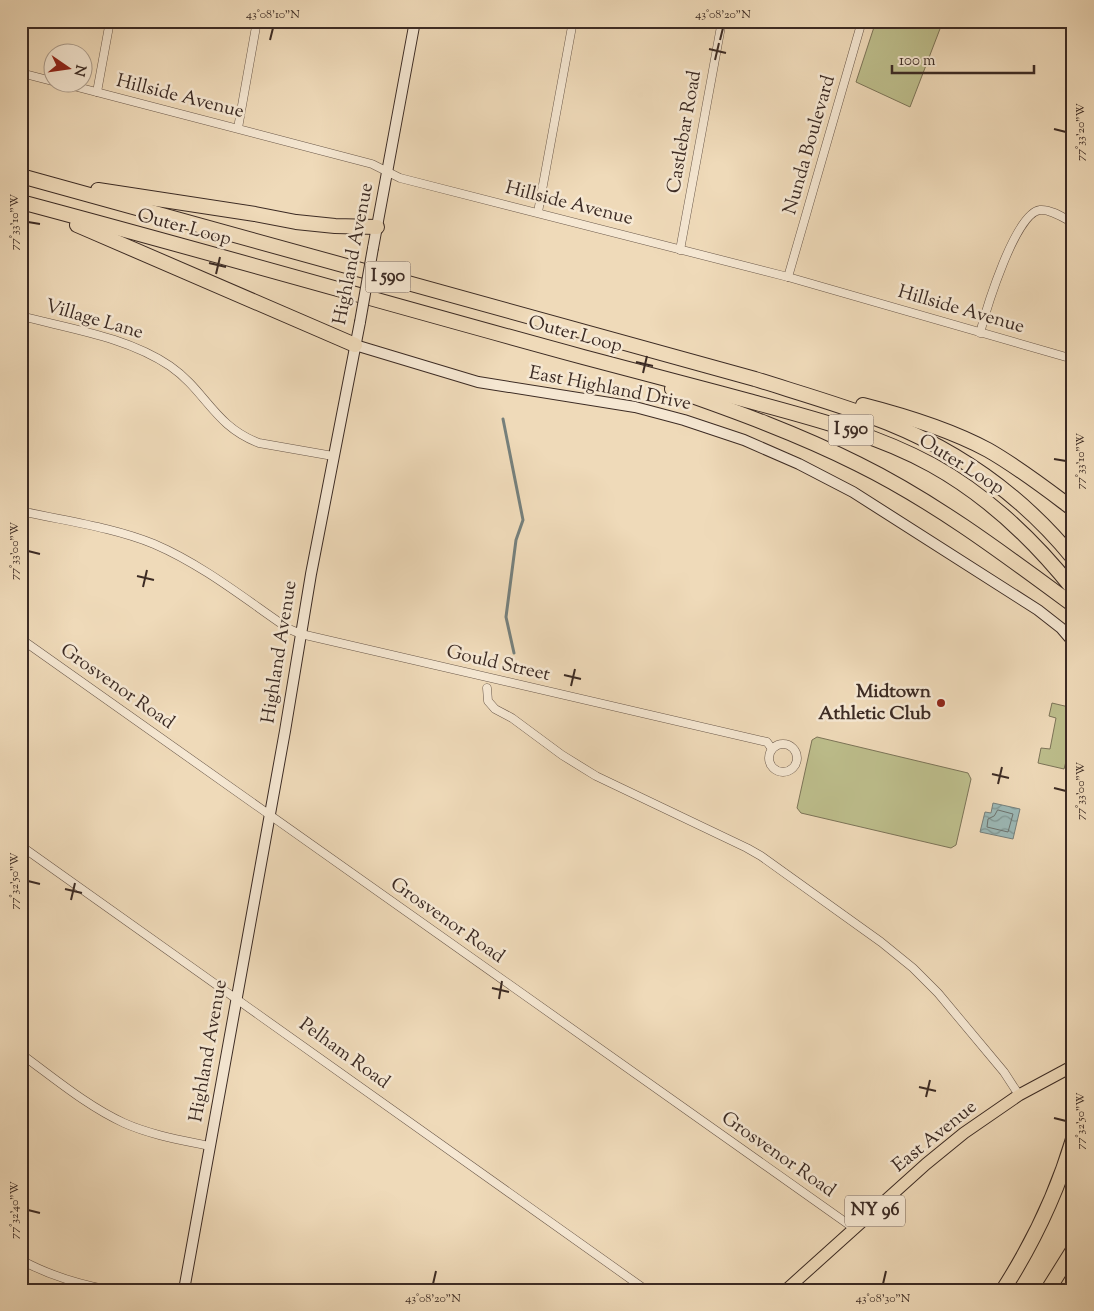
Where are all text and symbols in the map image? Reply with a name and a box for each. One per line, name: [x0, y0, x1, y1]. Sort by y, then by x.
text: 43°08'10"N: [246, 6, 300, 24]
text: 43°08'20"N: [695, 6, 751, 24]
north arrow: [42, 42, 92, 92]
scale bar: [892, 42, 1034, 74]
text: 100 m: [899, 51, 936, 72]
text: N: [68, 63, 90, 78]
street label: Hillside Avenue: [113, 68, 247, 126]
street label: Castlebar Road: [661, 68, 709, 196]
street label: Nunda Boulevard: [777, 72, 843, 218]
text: 77°33'20"W: [1072, 102, 1090, 161]
street label: Hillside Avenue: [502, 175, 636, 233]
street label: Highland Avenue: [327, 181, 381, 327]
text: 77°33'10"W: [6, 193, 24, 250]
street label: Outer Loop: [134, 203, 234, 253]
road number: I 590: [366, 262, 410, 292]
street label: Hillside Avenue: [894, 279, 1028, 341]
street label: Village Lane: [42, 293, 146, 347]
street label: Outer Loop: [525, 310, 625, 360]
street label: East Highland Drive: [527, 360, 694, 418]
road number: I 590: [828, 414, 874, 446]
street label: Outer Loop: [913, 428, 1009, 502]
text: 77°33'10"W: [1072, 432, 1090, 489]
text: 77°33'00"W: [6, 521, 24, 580]
street label: Highland Avenue: [255, 579, 305, 725]
street label: Grosvenor Road: [54, 637, 180, 737]
street label: Gould Street: [443, 639, 553, 689]
place label: Midtown Athletic Club: [818, 679, 932, 728]
marker: Midtown Athletic Club: [935, 697, 947, 709]
text: 77°33'00"W: [1072, 761, 1090, 820]
text: 77°32'50"W: [6, 852, 24, 910]
street label: Grosvenor Road: [384, 871, 510, 971]
street label: Highland Avenue: [183, 978, 235, 1124]
street label: Pelham Road: [293, 1012, 395, 1096]
text: 77°32'50"W: [1072, 1092, 1090, 1150]
street label: East Avenue: [887, 1094, 983, 1180]
street label: Grosvenor Road: [715, 1105, 841, 1205]
text: 77°32'40"W: [6, 1180, 24, 1239]
road number: NY 96: [845, 1196, 905, 1226]
text: 43°08'20"N: [405, 1290, 461, 1308]
text: 43°08'30"N: [856, 1290, 911, 1308]

